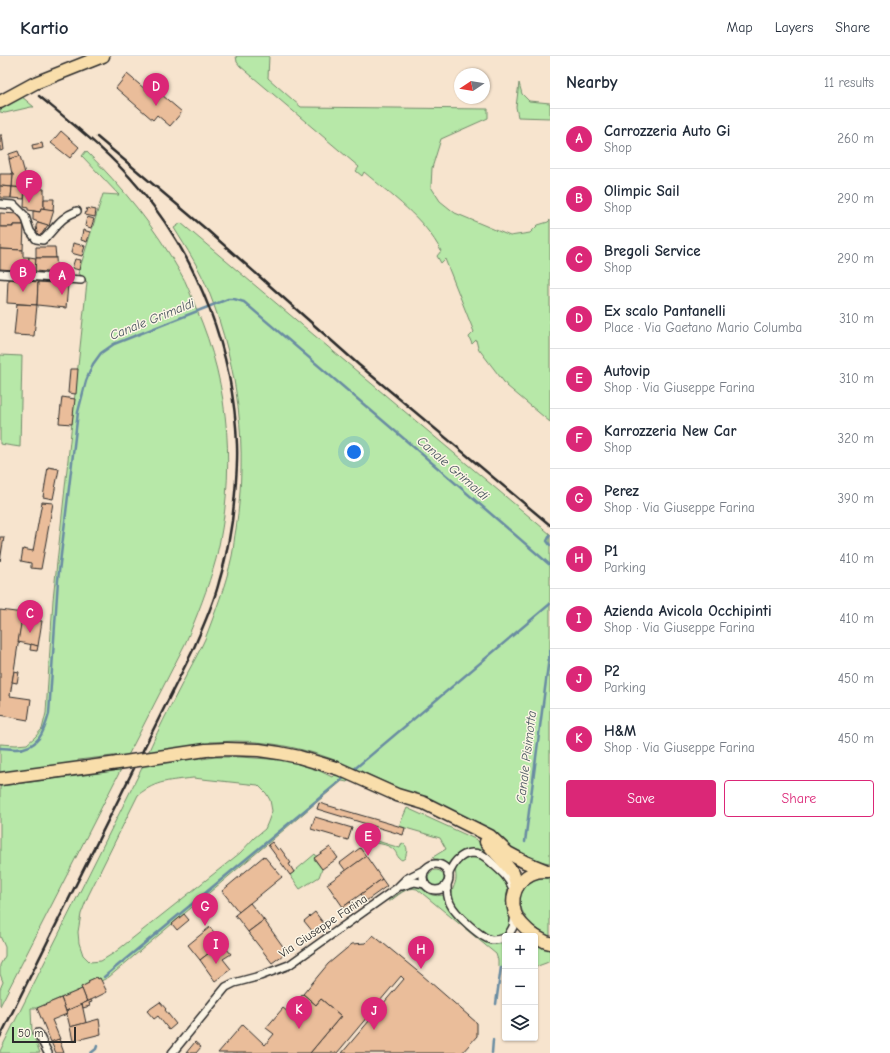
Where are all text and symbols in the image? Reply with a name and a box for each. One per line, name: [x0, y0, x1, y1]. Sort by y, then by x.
text: Kartio: [20, 17, 69, 39]
text: Map: [726, 19, 753, 36]
text: Layers: [775, 19, 813, 36]
text: Share: [835, 19, 870, 36]
north arrow: [454, 68, 490, 104]
pin: D: [143, 73, 169, 106]
text: Nearby: [566, 73, 617, 92]
text: 11 results: [824, 75, 874, 90]
text: Carrozzeria Auto Gi: [604, 122, 731, 140]
text: A: [575, 131, 583, 146]
text: 260 m: [837, 131, 874, 146]
text: Shop: [604, 140, 632, 155]
pin: F: [16, 170, 42, 203]
text: Olimpic Sail: [604, 182, 680, 200]
text: B: [575, 191, 583, 206]
text: 290 m: [837, 191, 874, 206]
text: Shop: [604, 200, 632, 215]
text: Bregoli Service: [604, 242, 701, 260]
text: C: [575, 251, 583, 266]
text: 290 m: [837, 251, 874, 266]
pin: B: [10, 259, 36, 292]
text: Shop: [604, 260, 632, 275]
pin: A: [49, 262, 75, 295]
water label: Canale Grimaldi: [108, 295, 197, 343]
text: Ex scalo Pantanelli: [604, 302, 726, 320]
text: D: [575, 311, 583, 326]
text: 310 m: [839, 311, 874, 326]
text: Place · Via Gaetano Mario Columba: [604, 320, 802, 335]
text: Autovip: [604, 362, 650, 380]
text: E: [575, 371, 583, 386]
text: 310 m: [839, 371, 874, 386]
text: Shop · Via Giuseppe Farina: [604, 380, 755, 395]
text: Karrozzeria New Car: [604, 422, 736, 440]
text: F: [575, 431, 583, 446]
text: 320 m: [838, 431, 874, 446]
water label: Canale Grimaldi: [414, 433, 493, 504]
text: Shop: [604, 440, 632, 455]
your location: [344, 442, 364, 462]
text: Perez: [604, 482, 639, 500]
text: G: [574, 491, 584, 506]
text: 390 m: [838, 491, 874, 506]
text: Shop · Via Giuseppe Farina: [604, 500, 755, 515]
text: P1: [604, 542, 618, 560]
text: H: [574, 551, 584, 566]
text: 410 m: [840, 551, 874, 566]
text: Parking: [604, 560, 646, 575]
pin: C: [17, 600, 43, 633]
text: Azienda Avicola Occhipinti: [604, 602, 772, 620]
text: I: [576, 611, 582, 626]
text: 410 m: [840, 611, 874, 626]
text: Shop · Via Giuseppe Farina: [604, 620, 755, 635]
text: P2: [604, 662, 620, 680]
text: J: [576, 671, 582, 686]
text: 450 m: [838, 671, 874, 686]
text: Parking: [604, 680, 646, 695]
water label: Canale Pisimotta: [513, 710, 539, 804]
text: H&M: [604, 722, 636, 740]
text: K: [575, 731, 583, 746]
text: 450 m: [838, 731, 874, 746]
text: Shop · Via Giuseppe Farina: [604, 740, 755, 755]
button: Save: [566, 780, 716, 817]
button: Share: [724, 780, 874, 817]
pin: E: [355, 823, 381, 856]
street label: Via Giuseppe Farina: [276, 891, 370, 961]
pin: G: [192, 893, 218, 926]
pin: I: [203, 931, 229, 964]
map controls: [502, 933, 538, 1041]
button: +: [502, 933, 538, 969]
pin: H: [408, 936, 434, 969]
button: −: [502, 969, 538, 1005]
pin: K: [286, 996, 312, 1029]
pin: J: [361, 997, 387, 1030]
button: layers: [502, 1005, 538, 1041]
scale bar: [12, 1025, 76, 1044]
text: 50 m: [18, 1027, 43, 1040]

